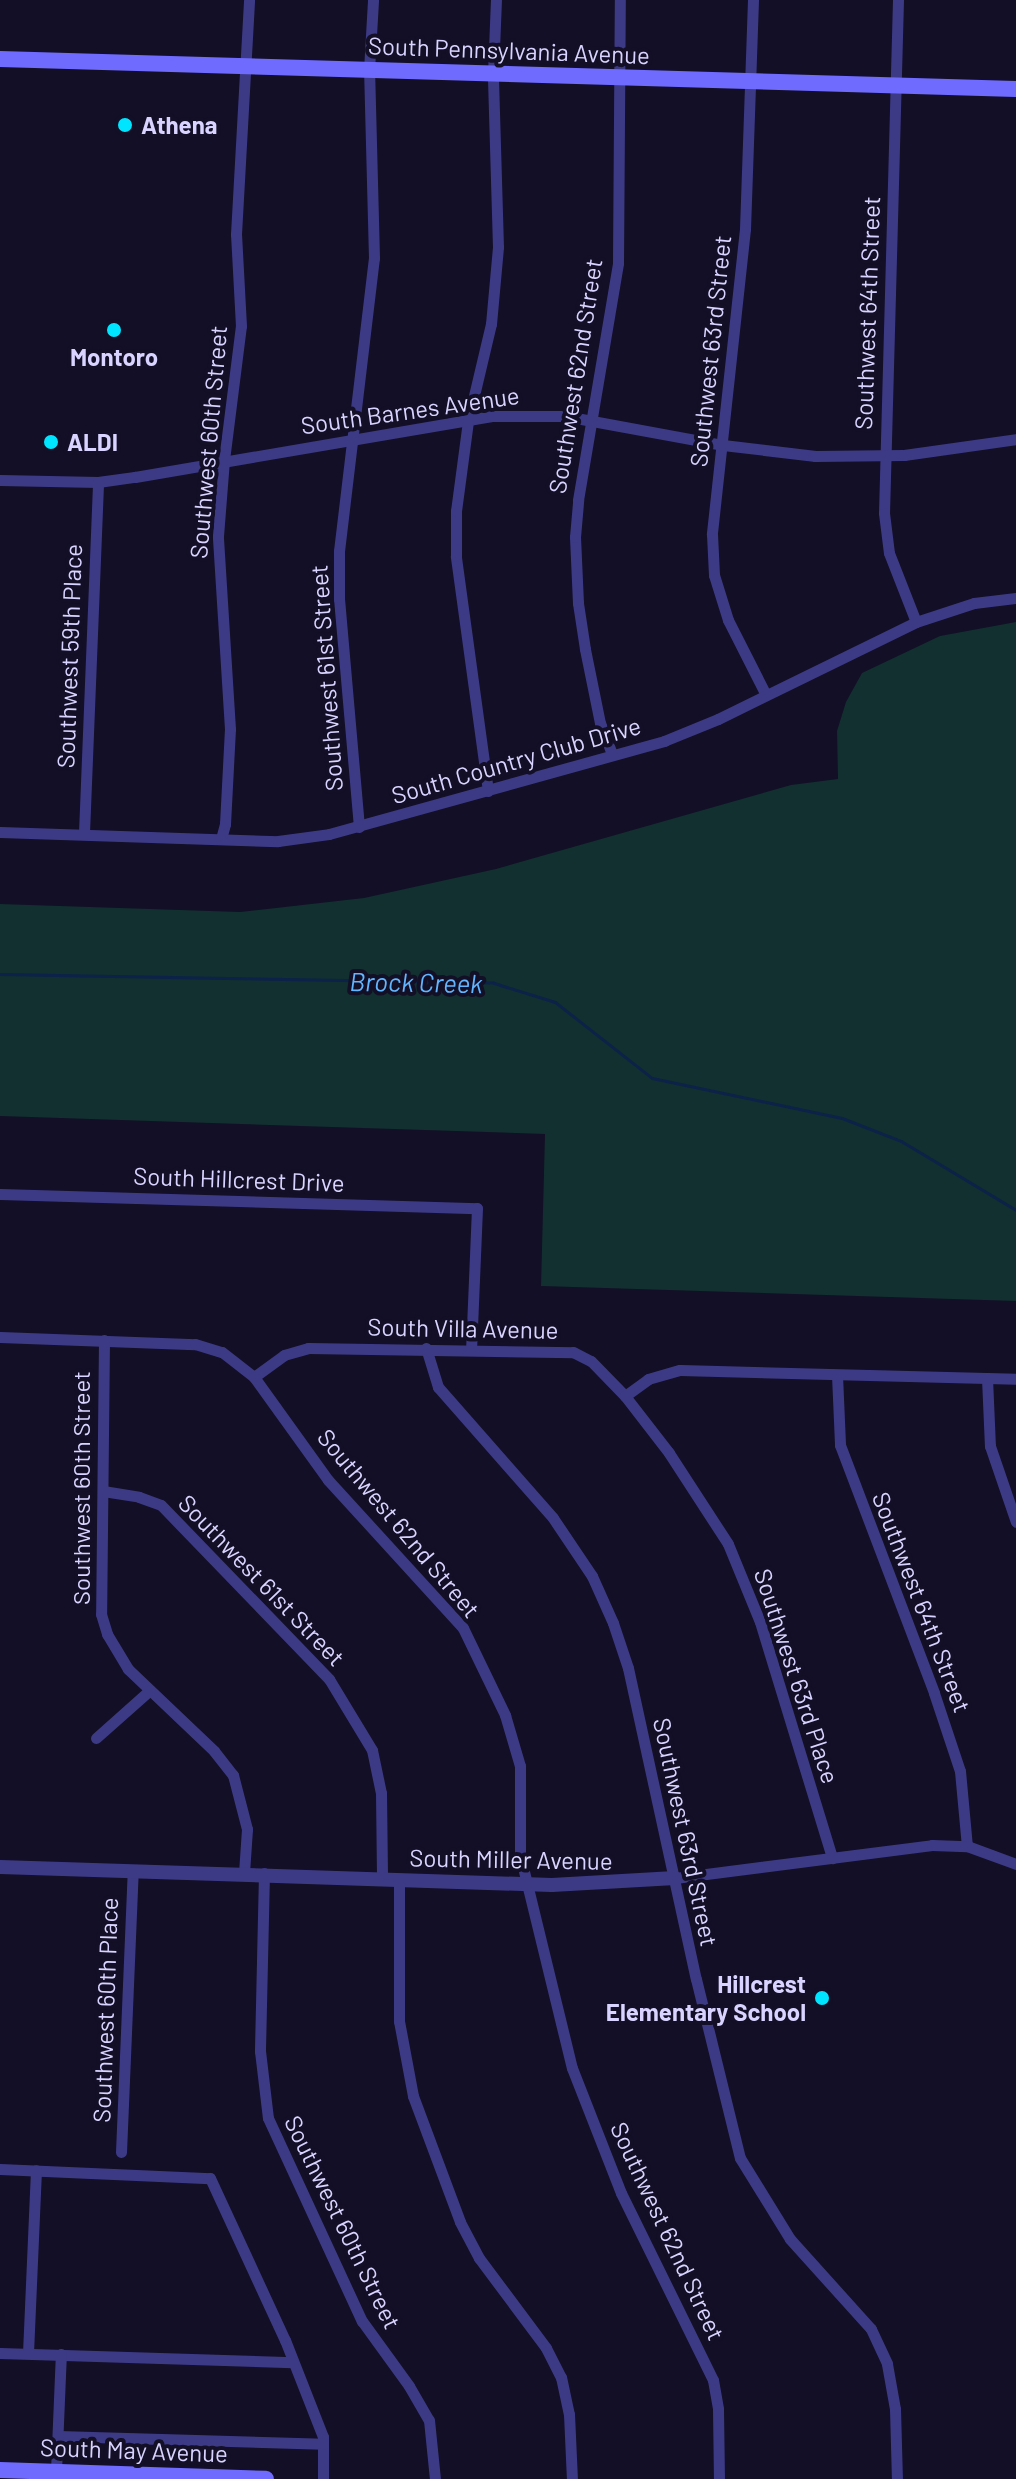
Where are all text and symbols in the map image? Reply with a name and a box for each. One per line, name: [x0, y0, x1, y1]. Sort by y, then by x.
street label: South Pennsylvania Avenue: [368, 31, 650, 69]
place label: Athena: [141, 111, 217, 139]
marker: Athena: [116, 116, 134, 134]
street label: Southwest 64th Street: [849, 196, 885, 430]
street label: Southwest 63rd Street: [684, 234, 736, 468]
street label: Southwest 62nd Street: [542, 257, 608, 495]
marker: Montoro: [105, 321, 123, 339]
street label: Southwest 60th Street: [183, 324, 233, 560]
place label: Montoro: [70, 343, 158, 371]
street label: South Barnes Avenue: [299, 380, 521, 440]
place label: ALDI: [67, 428, 118, 456]
marker: ALDI: [42, 433, 60, 451]
street label: Southwest 59th Place: [51, 543, 87, 769]
street label: Southwest 61st Street: [304, 564, 348, 792]
street label: South Country Club Drive: [388, 711, 644, 809]
water label: Brock Creek: [349, 965, 483, 999]
street label: South Hillcrest Drive: [133, 1161, 345, 1197]
street label: South Villa Avenue: [367, 1312, 559, 1344]
street label: Southwest 60th Street: [67, 1371, 95, 1605]
street label: Southwest 62nd Street: [312, 1423, 486, 1623]
street label: Southwest 61st Street: [173, 1488, 351, 1672]
street label: Southwest 64th Street: [867, 1488, 977, 1716]
street label: Southwest 63rd Place: [749, 1565, 845, 1787]
street label: Southwest 63rd Street: [648, 1715, 724, 1949]
street label: South Miller Avenue: [409, 1843, 613, 1875]
street label: Southwest 60th Place: [87, 1897, 123, 2123]
place label: Hillcrest Elementary School: [606, 1970, 806, 2026]
marker: Hillcrest Elementary School: [813, 1989, 831, 2007]
street label: Southwest 60th Street: [279, 2111, 407, 2333]
street label: Southwest 62nd Street: [605, 2117, 731, 2345]
street label: South May Avenue: [40, 2432, 228, 2468]

